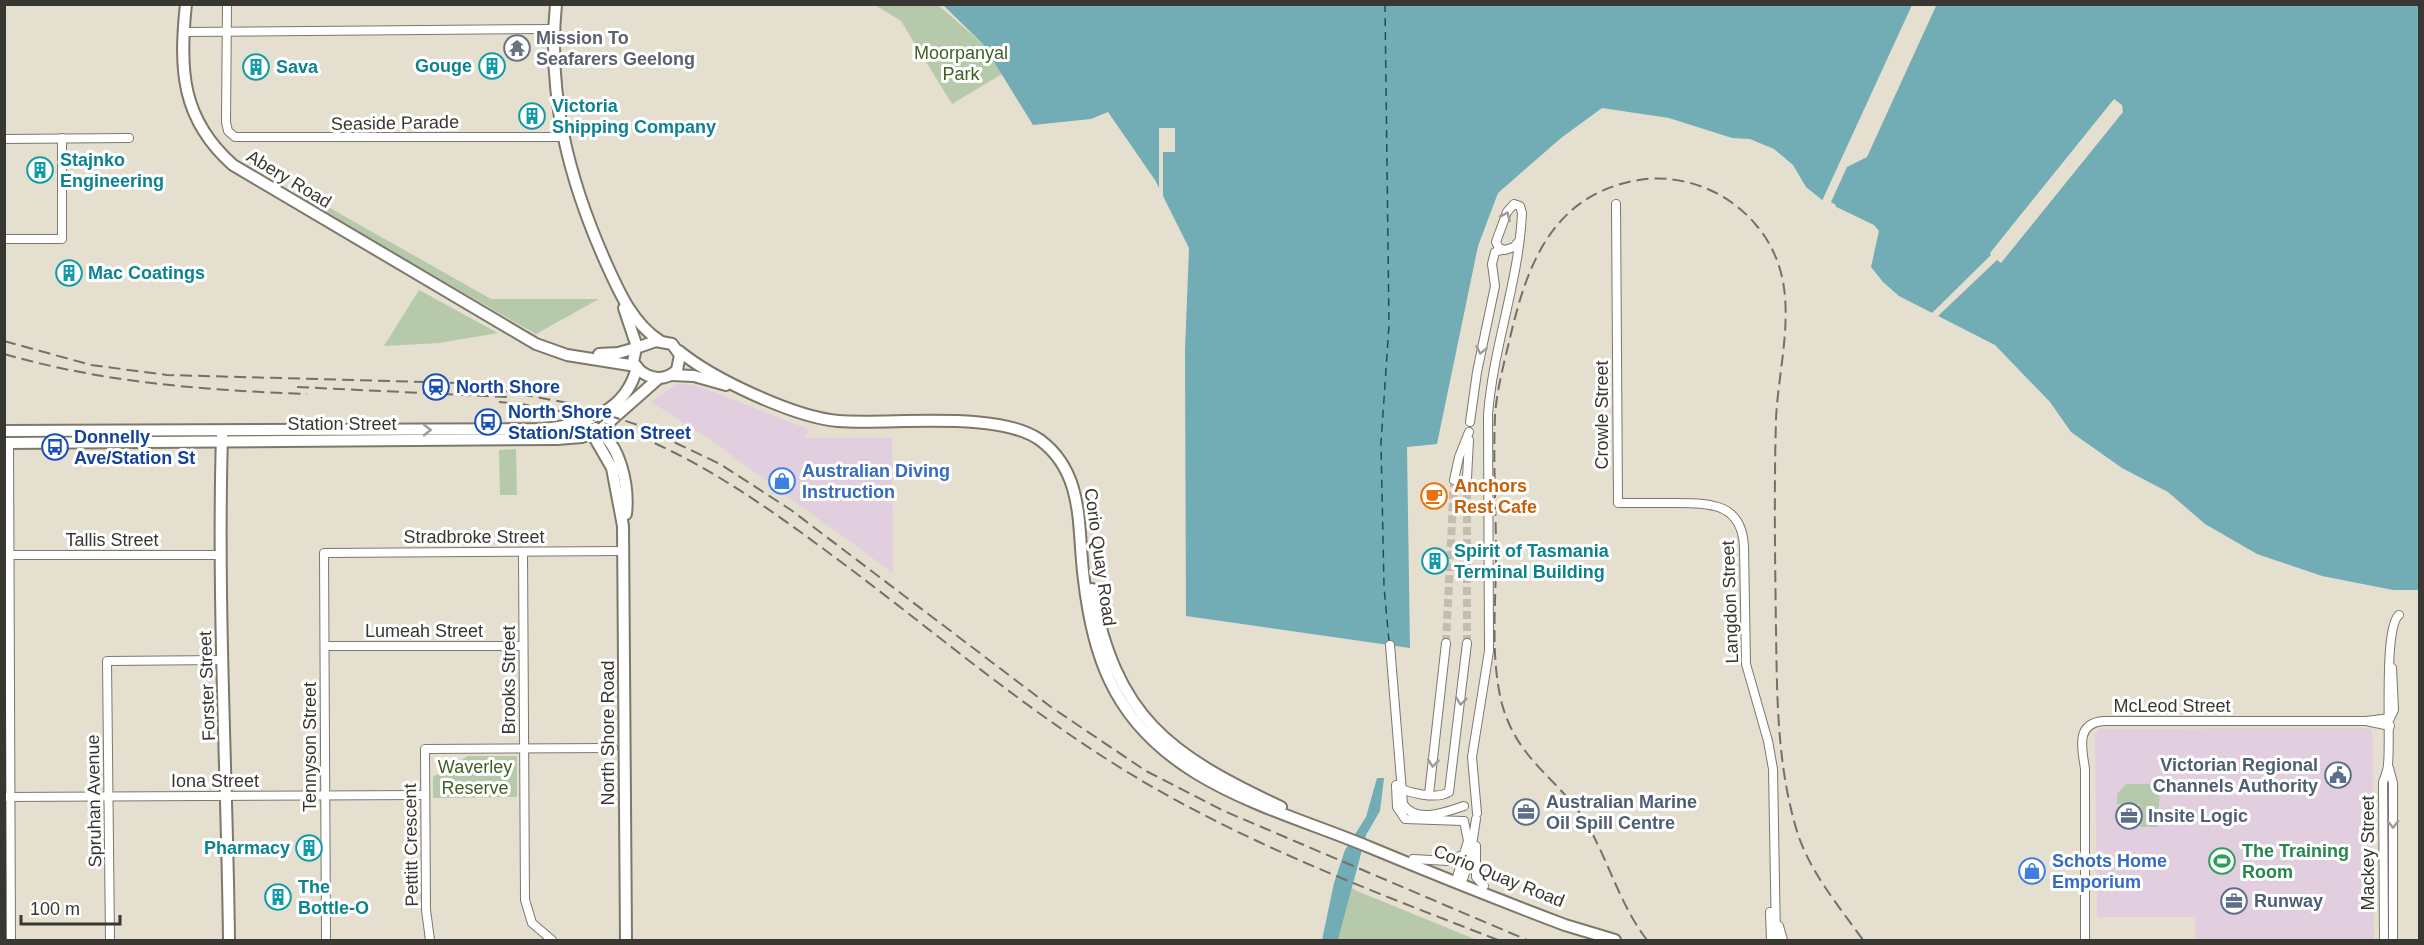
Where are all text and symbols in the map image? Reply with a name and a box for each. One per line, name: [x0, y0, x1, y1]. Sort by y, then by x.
place label: Mission To Seafarers Geelong: [536, 28, 695, 69]
temple icon: Mission To Seafarers Geelong: [502, 33, 532, 63]
park label: Moorpanyal Park: [914, 43, 1008, 84]
building icon: Gouge: [477, 51, 507, 81]
building icon: Sava: [241, 52, 271, 82]
place label: Gouge: [415, 56, 472, 76]
place label: Sava: [276, 57, 319, 77]
place label: Victoria Shipping Company: [552, 96, 716, 137]
building icon: Victoria Shipping Company: [517, 101, 547, 131]
street label: Seaside Parade: [331, 112, 459, 134]
street label: Abery Road: [243, 146, 335, 212]
place label: Stajnko Engineering: [60, 150, 164, 191]
building icon: Stajnko Engineering: [25, 155, 55, 185]
one-way arrow: [1499, 211, 1511, 222]
building icon: Mac Coatings: [54, 258, 84, 288]
place label: Mac Coatings: [88, 263, 205, 283]
one-way arrow: [1476, 344, 1489, 354]
street label: Crowle Street: [1592, 360, 1612, 470]
station icon: North Shore: [421, 372, 451, 402]
place label: North Shore: [456, 377, 560, 397]
place label: North Shore Station/Station Street: [508, 402, 691, 443]
bus stop icon: North Shore Station/Station Street: [473, 407, 503, 437]
street label: Station Street: [287, 414, 397, 434]
one-way arrow: [423, 424, 432, 436]
place label: Donnelly Ave/Station St: [74, 427, 195, 468]
bus stop icon: Donnelly Ave/Station St: [40, 432, 70, 462]
place label: Australian Diving Instruction: [802, 461, 950, 502]
shop icon: Australian Diving Instruction: [767, 466, 797, 496]
place label: Anchors Rest Cafe: [1454, 476, 1537, 517]
cafe icon: Anchors Rest Cafe: [1419, 481, 1449, 511]
street label: Corio Quay Road: [1080, 487, 1120, 627]
street label: Stradbroke Street: [403, 527, 545, 547]
street label: Tallis Street: [65, 530, 159, 550]
street label: Langdon Street: [1718, 540, 1742, 664]
place label: Spirit of Tasmania Terminal Building: [1454, 541, 1610, 582]
building icon: Spirit of Tasmania Terminal Building: [1420, 546, 1450, 576]
street label: Lumeah Street: [365, 621, 483, 641]
street label: Brooks Street: [499, 625, 519, 735]
street label: Forster Street: [195, 631, 219, 741]
street label: North Shore Road: [598, 660, 618, 806]
street label: Tennyson Street: [300, 682, 320, 812]
street label: McLeod Street: [2113, 696, 2231, 716]
one-way arrow: [1455, 697, 1468, 706]
street label: Spruhan Avenue: [83, 734, 105, 868]
place label: Victorian Regional Channels Authority: [2153, 755, 2318, 796]
park label: Waverley Reserve: [438, 757, 512, 798]
one-way arrow: [1427, 759, 1440, 768]
public building icon: Victorian Regional Channels Authority: [2323, 760, 2353, 790]
street label: Iona Street: [171, 771, 259, 791]
street label: Pettitt Crescent: [400, 783, 422, 907]
place label: Australian Marine Oil Spill Centre: [1546, 792, 1697, 833]
street label: Mackey Street: [2358, 795, 2378, 911]
office icon: Australian Marine Oil Spill Centre: [1511, 797, 1541, 827]
office icon: Insite Logic: [2114, 801, 2144, 831]
place label: Insite Logic: [2148, 806, 2248, 826]
one-way arrow: [2387, 819, 2399, 828]
building icon: Pharmacy: [294, 833, 324, 863]
place label: Pharmacy: [204, 838, 290, 858]
street label: Corio Quay Road: [1431, 841, 1567, 911]
place label: The Training Room: [2242, 841, 2349, 882]
sports icon: The Training Room: [2207, 846, 2237, 876]
place label: Schots Home Emporium: [2052, 851, 2167, 892]
shop icon: Schots Home Emporium: [2017, 856, 2047, 886]
place label: The Bottle-O: [298, 877, 369, 918]
building icon: The Bottle-O: [263, 882, 293, 912]
office icon: Runway: [2219, 886, 2249, 916]
scale bar: [21, 888, 120, 926]
place label: Runway: [2254, 891, 2323, 911]
text: 100 m: [30, 899, 80, 919]

